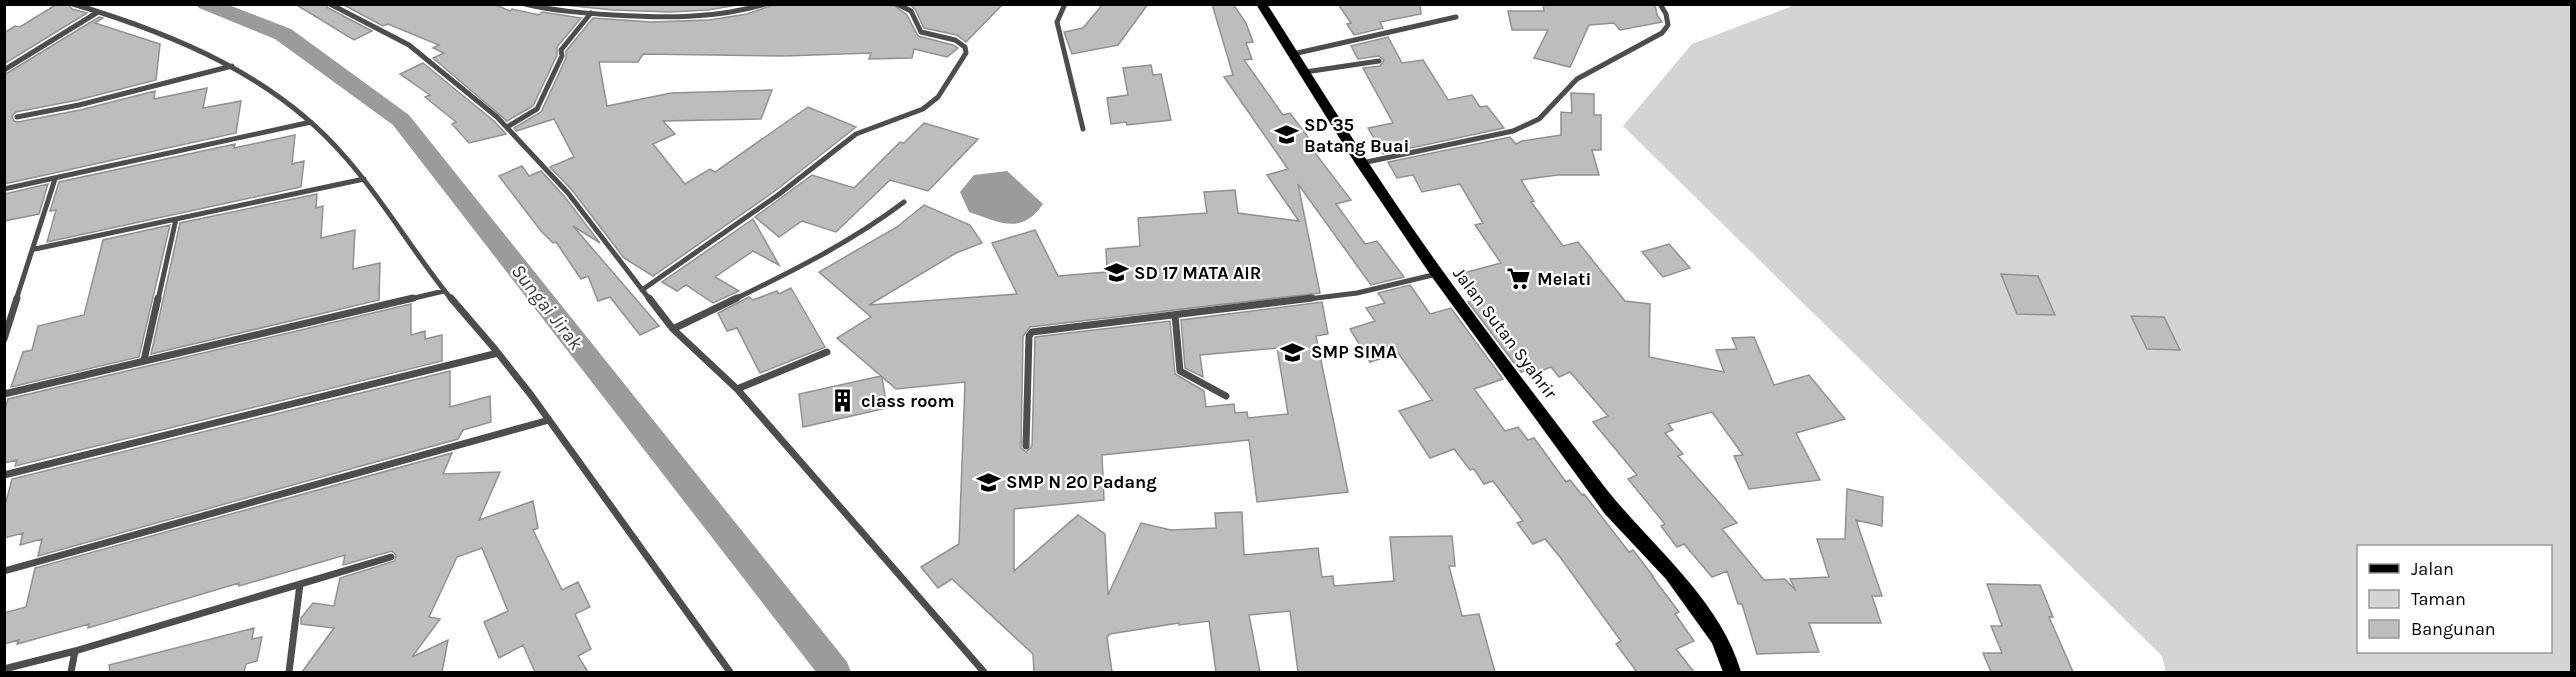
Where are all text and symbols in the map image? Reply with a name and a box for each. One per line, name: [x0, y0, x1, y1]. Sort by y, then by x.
place label: SD 35 Batang Buai: [1304, 114, 1409, 157]
school or university icon: SD 35 Batang Buai: [1273, 122, 1299, 148]
water label: Sungai Jirak: [506, 260, 588, 355]
school or university icon: SD 17 MATA AIR: [1103, 260, 1129, 286]
place label: SD 17 MATA AIR: [1134, 262, 1261, 284]
street label: Jalan Sutan Syahrir: [1448, 263, 1562, 404]
supermarket icon: Melati: [1506, 266, 1532, 292]
place label: Melati: [1537, 268, 1591, 290]
school or university icon: SMP SIMA: [1280, 339, 1306, 365]
place label: SMP SIMA: [1311, 341, 1397, 363]
building icon: class room: [830, 388, 856, 414]
place label: class room: [861, 390, 955, 412]
school or university icon: SMP N 20 Padang: [975, 469, 1001, 495]
place label: SMP N 20 Padang: [1006, 471, 1157, 493]
legend: [2357, 545, 2552, 653]
text: Jalan: [2411, 558, 2454, 580]
text: Taman: [2411, 588, 2466, 610]
text: Bangunan: [2411, 618, 2496, 640]

